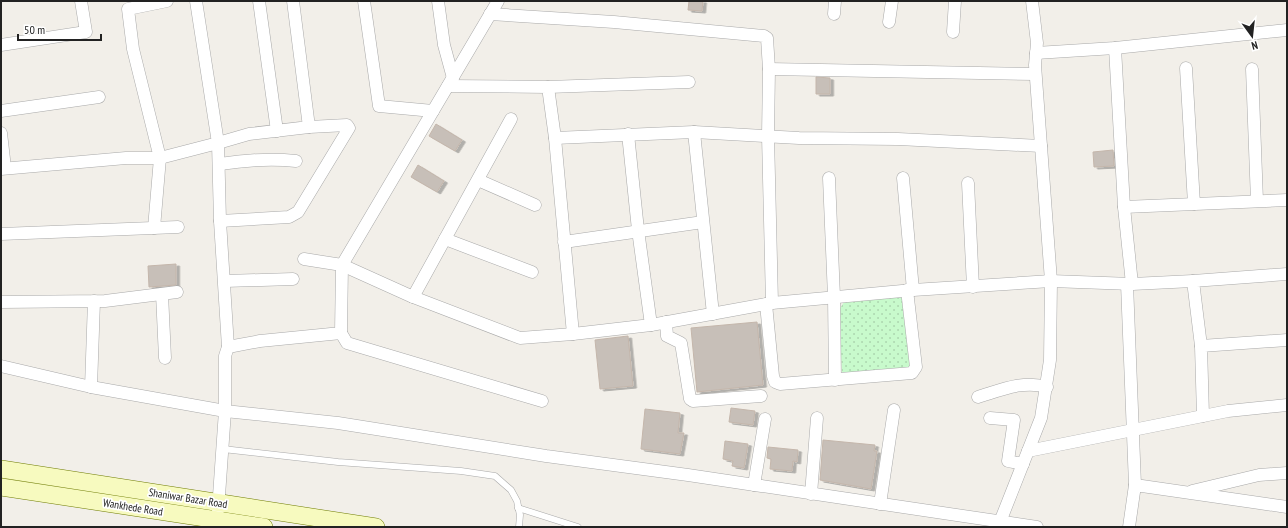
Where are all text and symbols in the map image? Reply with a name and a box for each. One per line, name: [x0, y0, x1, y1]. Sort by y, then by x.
scale bar: [18, 16, 101, 42]
north arrow: [1232, 16, 1272, 56]
text: 50 m: [24, 22, 45, 37]
text: N: [1250, 38, 1259, 53]
street label: Shaniwar Bazar Road: [148, 485, 229, 511]
street label: Wankhede Road: [102, 495, 164, 519]

